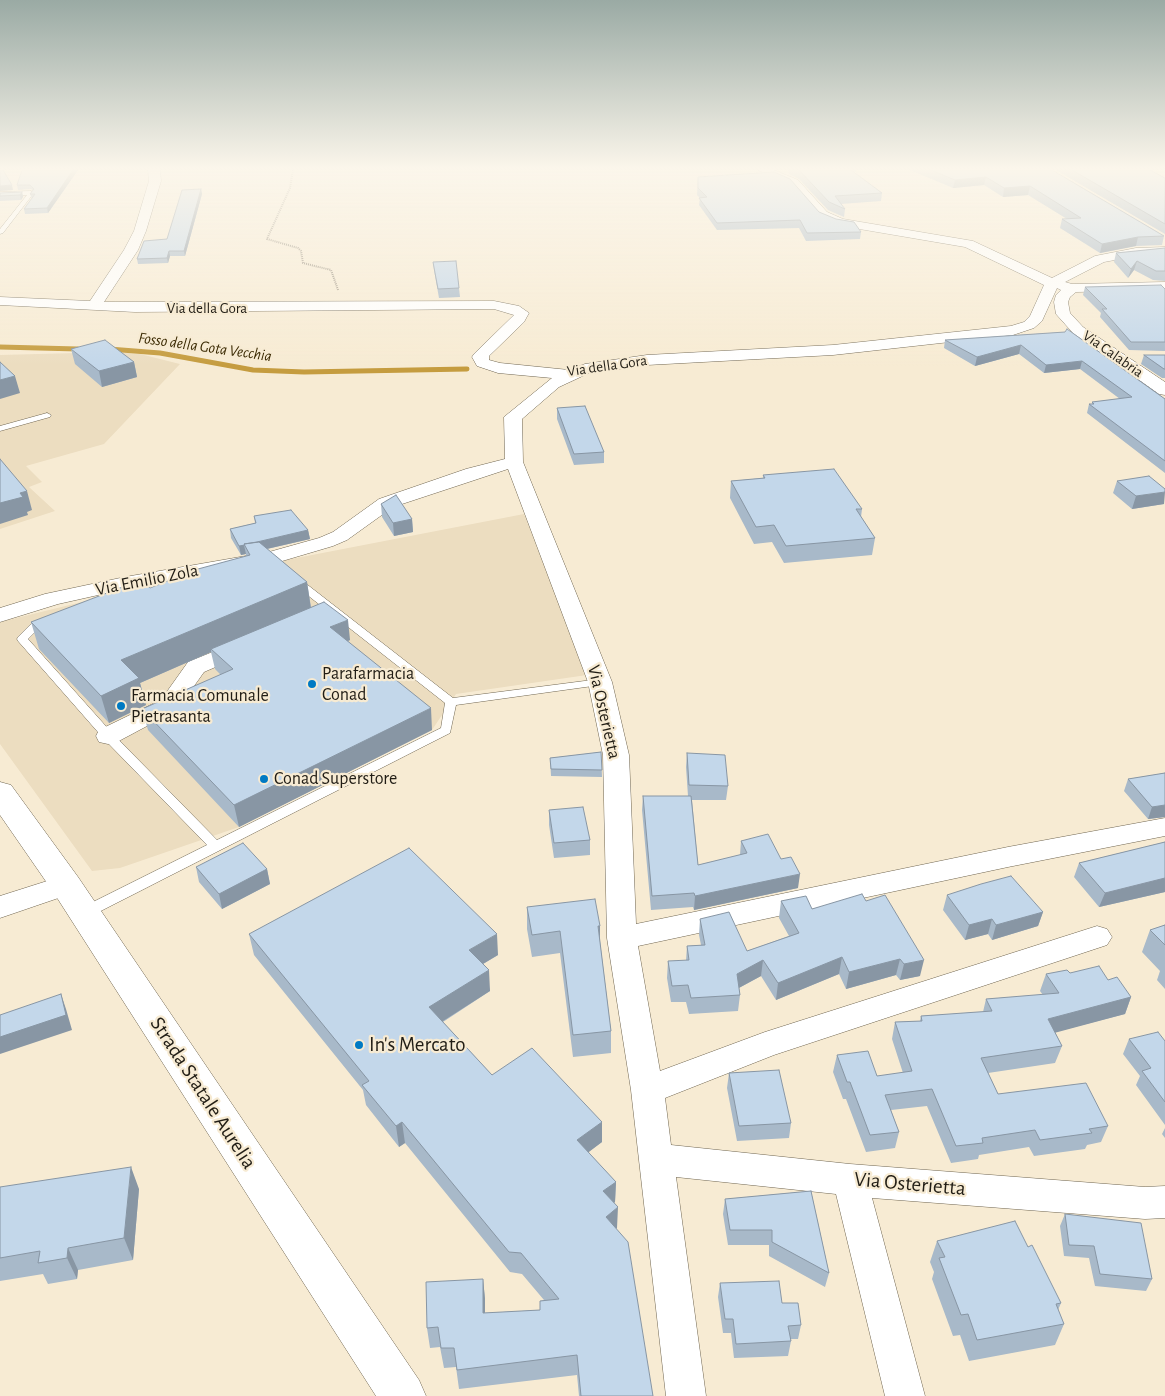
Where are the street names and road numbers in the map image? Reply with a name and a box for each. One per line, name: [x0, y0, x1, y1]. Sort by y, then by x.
street label: Via della Gora: [167, 299, 247, 317]
street label: Via Calabria: [1079, 327, 1147, 381]
street label: Via della Gora: [566, 351, 648, 381]
street label: Via Emilio Zola: [94, 559, 200, 601]
street label: Via Osterietta: [583, 663, 625, 761]
street label: Strada Statale Aurelia: [144, 1012, 262, 1174]
street label: Via Osterietta: [853, 1167, 967, 1201]

